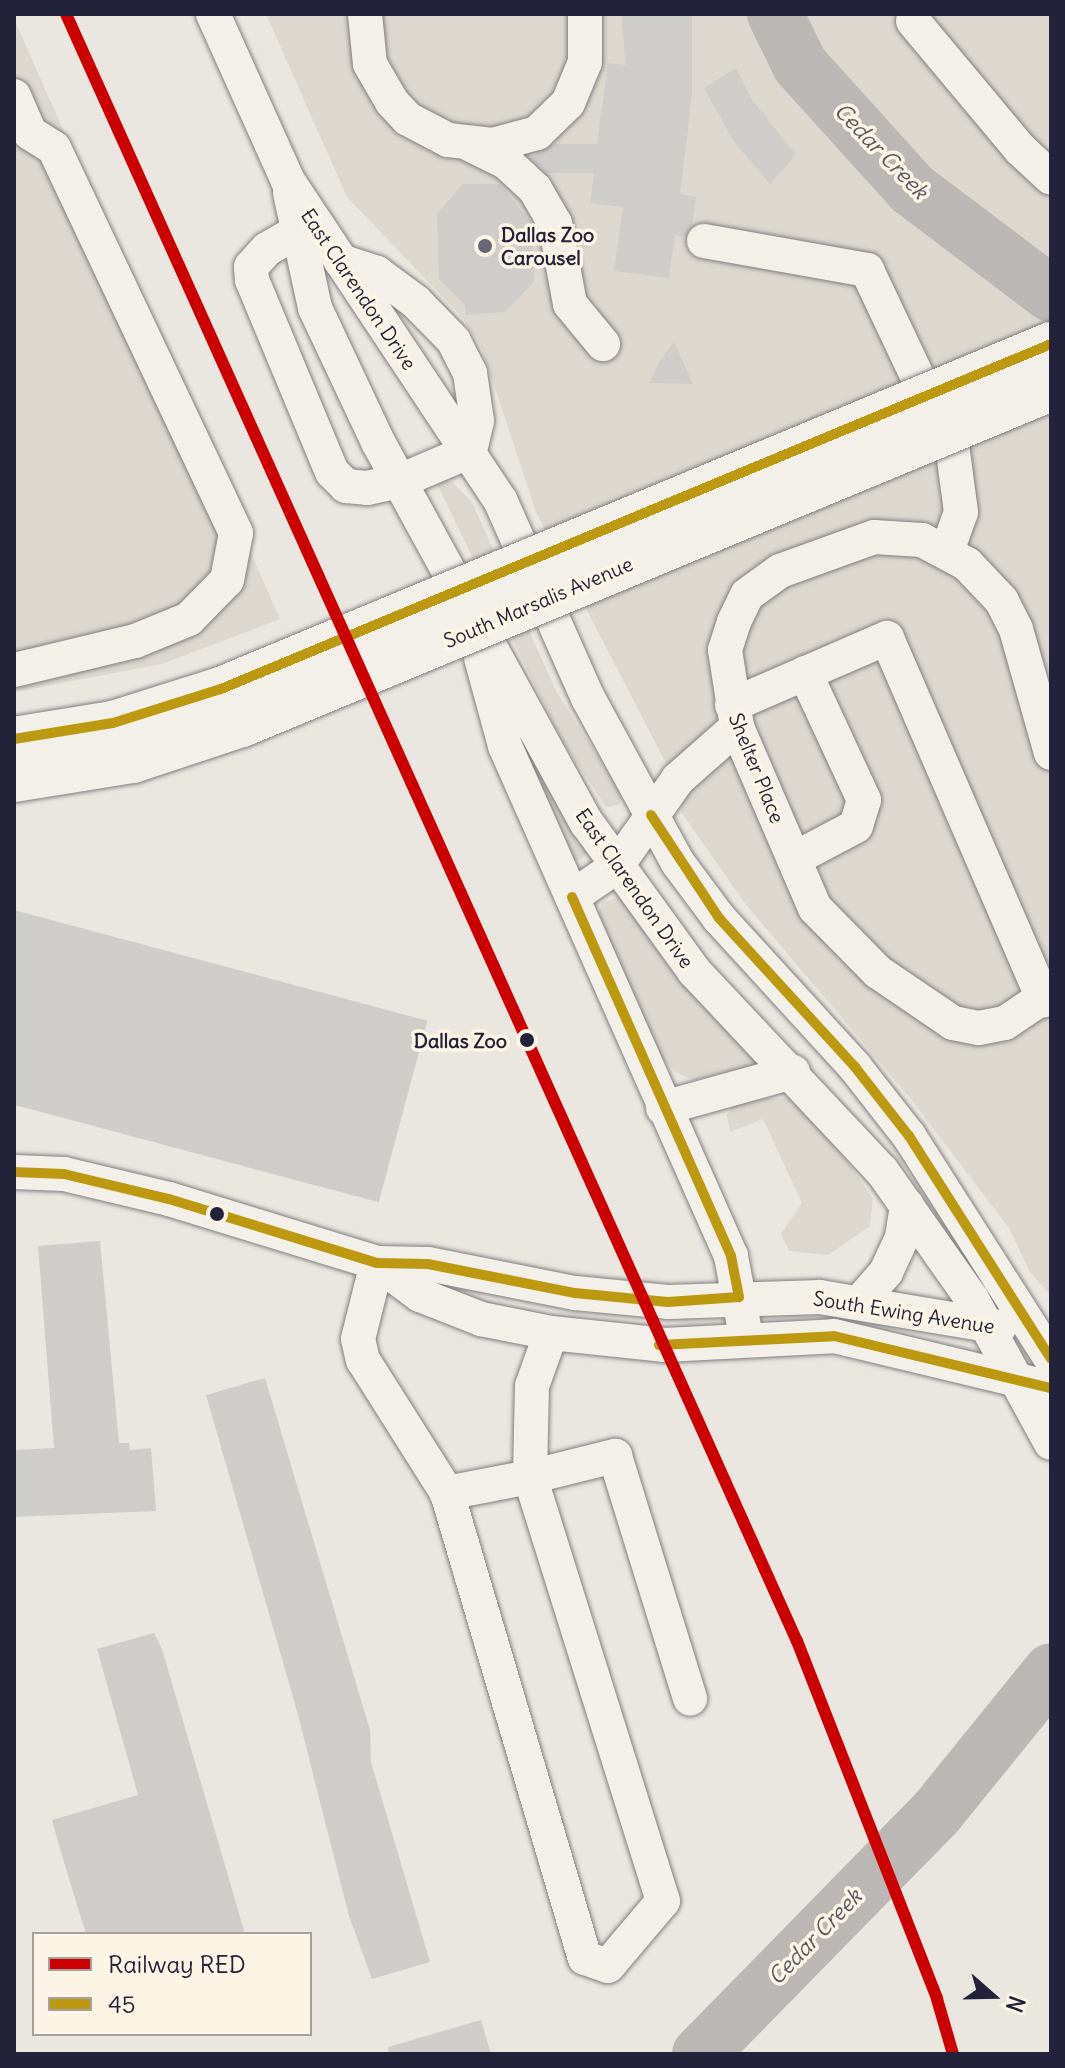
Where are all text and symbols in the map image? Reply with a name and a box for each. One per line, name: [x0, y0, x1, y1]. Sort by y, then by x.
water label: Cedar Creek: [829, 98, 933, 204]
street label: East Clarendon Drive: [296, 204, 422, 374]
place label: Dallas Zoo Carousel: [501, 222, 594, 269]
marker: Dallas Zoo Carousel: [476, 237, 494, 255]
street label: South Marsalis Avenue: [440, 551, 636, 653]
street label: Shelter Place: [724, 709, 790, 827]
street label: East Clarendon Drive: [571, 804, 699, 972]
marker: Dallas Zoo: [514, 1027, 540, 1053]
place label: Dallas Zoo: [414, 1028, 507, 1052]
unlabelled marker: [209, 1206, 225, 1222]
street label: South Ewing Avenue: [812, 1286, 996, 1338]
water label: Cedar Creek: [763, 1884, 867, 1990]
legend: [32, 1932, 312, 2036]
text: Railway RED: [108, 1949, 246, 1979]
north arrow: [953, 1956, 1033, 2036]
text: 45: [108, 1989, 136, 2019]
text: N: [1000, 1992, 1031, 2016]

